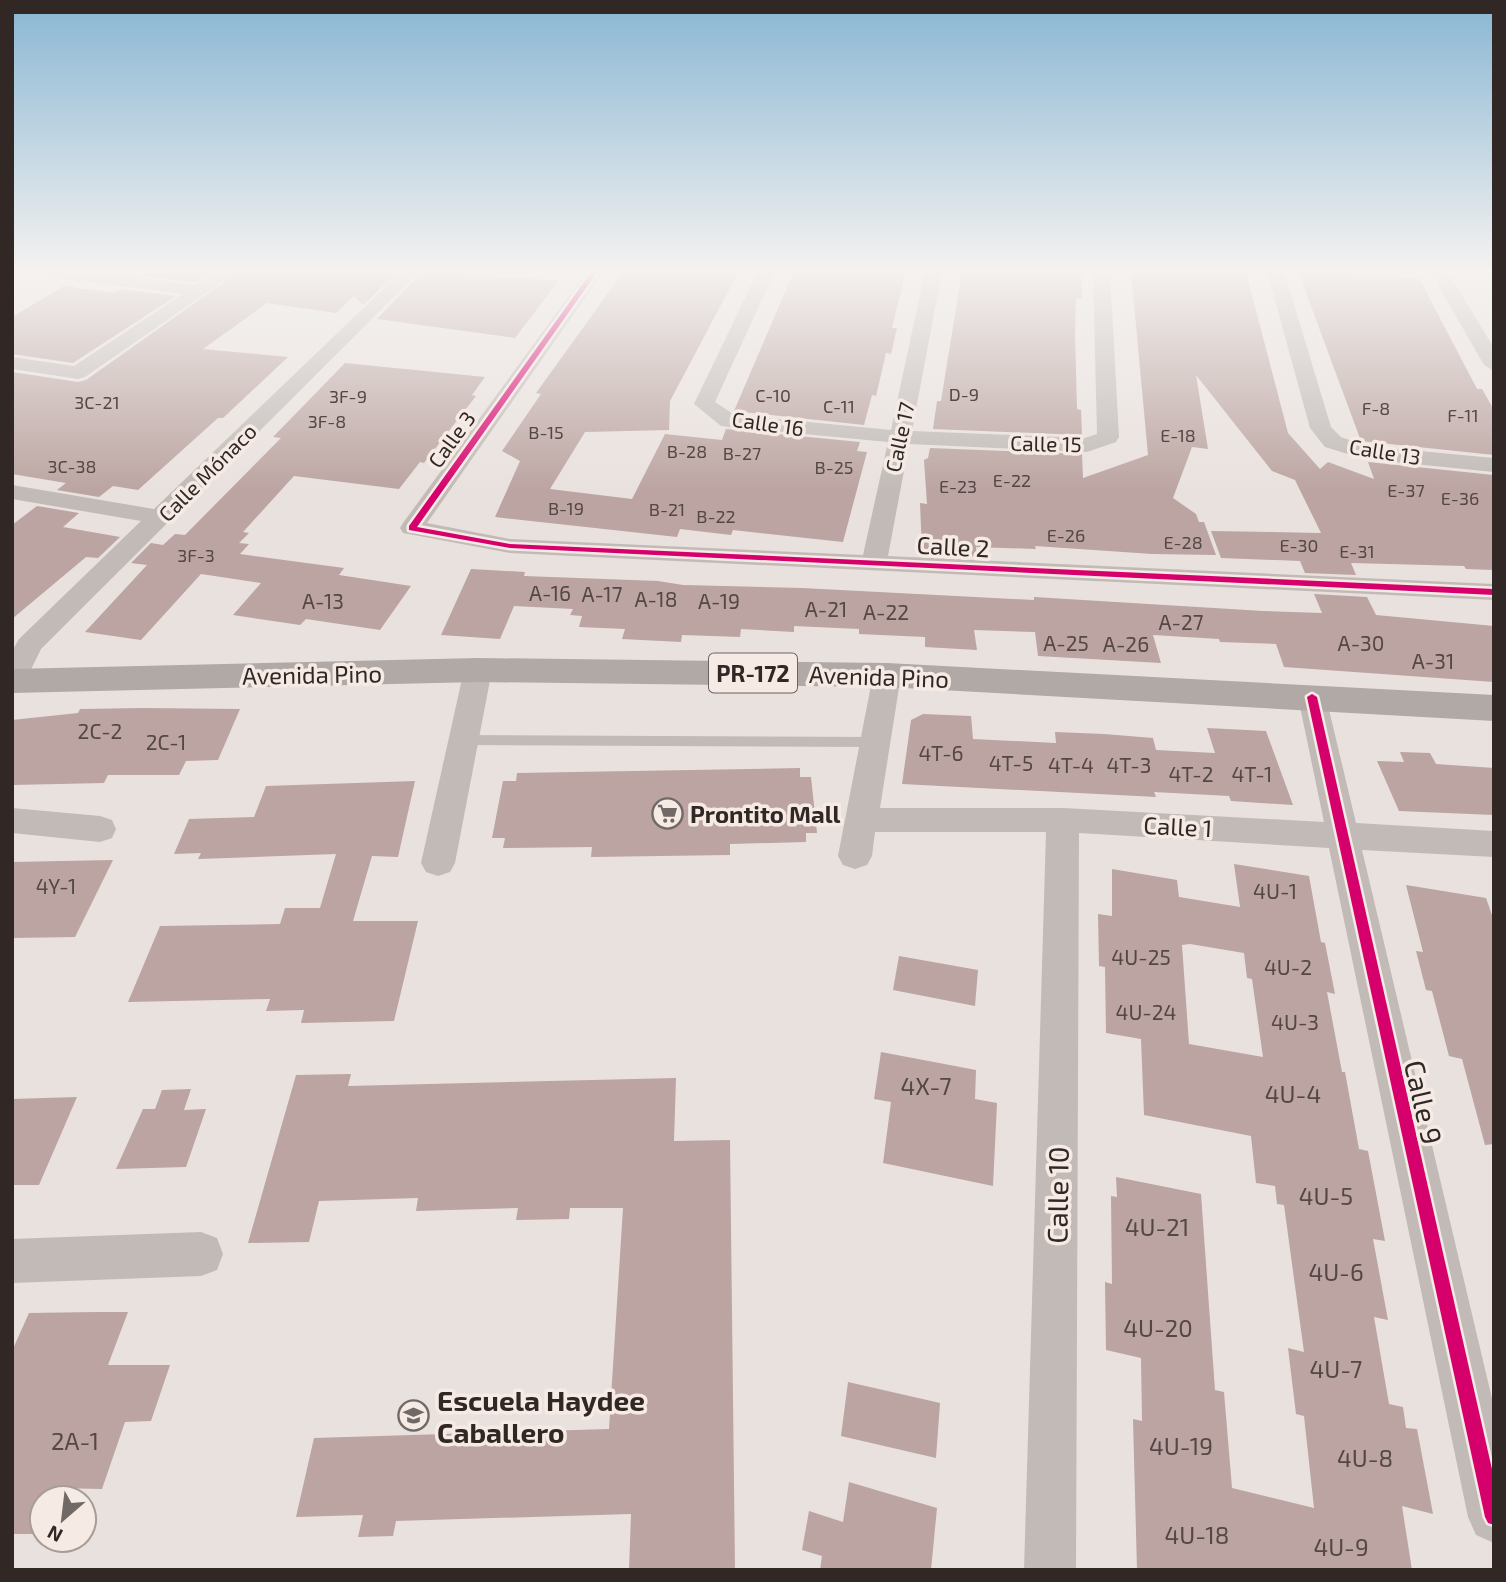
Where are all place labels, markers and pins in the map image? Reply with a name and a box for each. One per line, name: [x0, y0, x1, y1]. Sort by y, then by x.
supermarket icon: Prontito Mall: [650, 796, 684, 830]
place label: Prontito Mall: [690, 799, 841, 828]
place label: Escuela Haydee Caballero: [437, 1383, 645, 1449]
school or university icon: Escuela Haydee Caballero: [397, 1399, 431, 1433]

